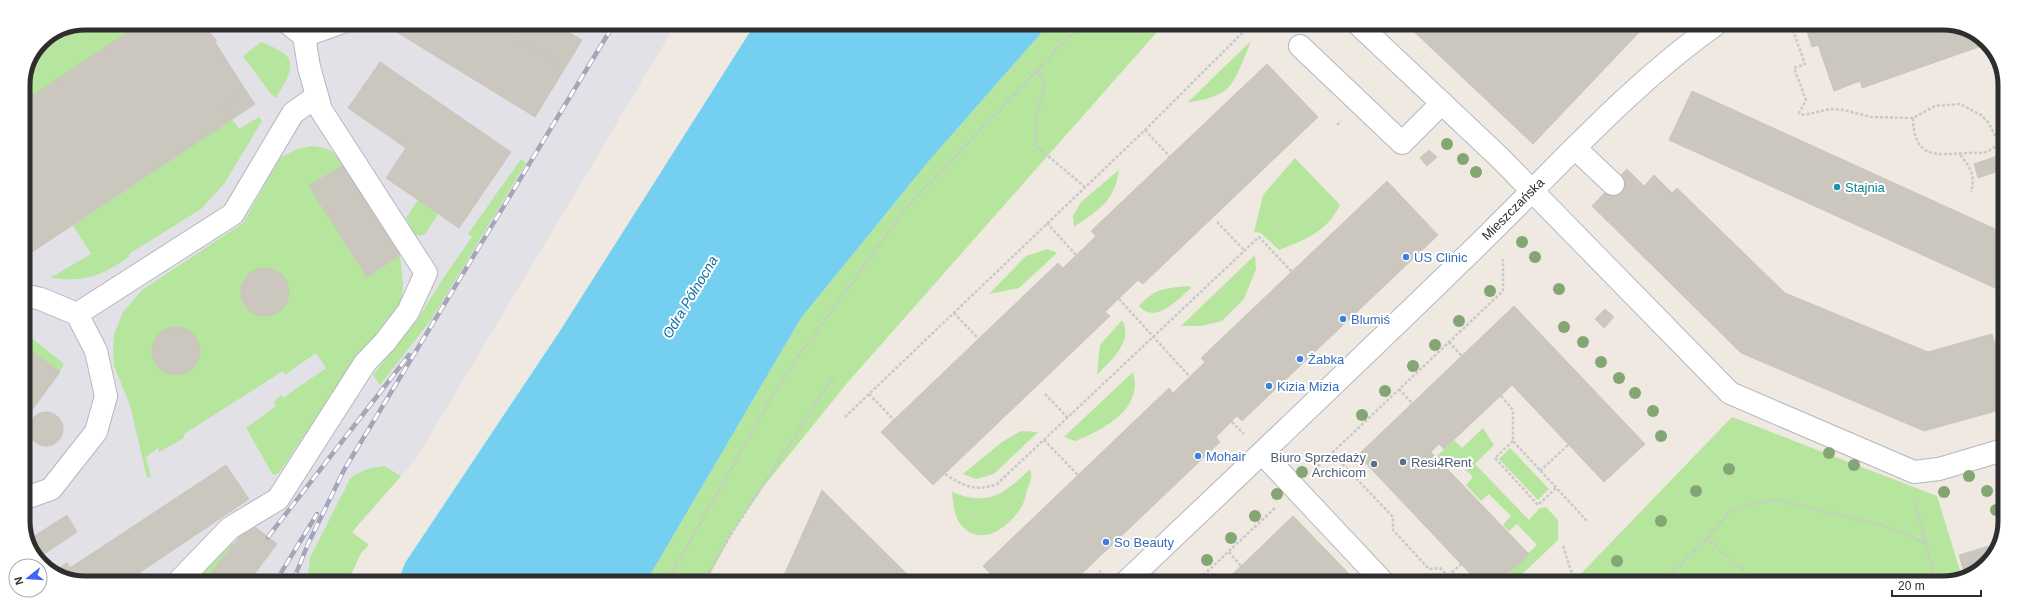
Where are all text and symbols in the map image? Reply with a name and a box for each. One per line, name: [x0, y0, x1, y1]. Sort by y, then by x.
street label: Mieszczańska: [1479, 174, 1548, 243]
place label: Stajnia: [1845, 180, 1886, 195]
marker: Stajnia: [1832, 182, 1842, 192]
place label: US Clinic: [1414, 250, 1468, 265]
marker: US Clinic: [1401, 252, 1411, 262]
water label: Odra Północna: [659, 253, 721, 341]
place label: Blumiś: [1351, 312, 1391, 327]
marker: Blumiś: [1338, 314, 1348, 324]
place label: Żabka: [1308, 352, 1345, 367]
marker: Żabka: [1295, 354, 1305, 364]
place label: Kizia Mizia: [1277, 379, 1340, 394]
marker: Kizia Mizia: [1264, 381, 1274, 391]
place label: Mohair: [1206, 449, 1246, 464]
place label: Biuro Sprzedaży Archicom: [1271, 450, 1366, 480]
marker: Mohair: [1193, 451, 1203, 461]
place label: Resi4Rent: [1411, 455, 1472, 470]
marker: Resi4Rent: [1398, 457, 1408, 467]
marker: Biuro Sprzedaży Archicom: [1369, 459, 1379, 469]
place label: So Beauty: [1114, 535, 1174, 550]
marker: So Beauty: [1101, 537, 1111, 547]
north arrow: [8, 558, 48, 598]
scale bar: [1892, 572, 1981, 598]
text: N: [12, 575, 25, 586]
text: 20 m: [1898, 579, 1925, 593]

